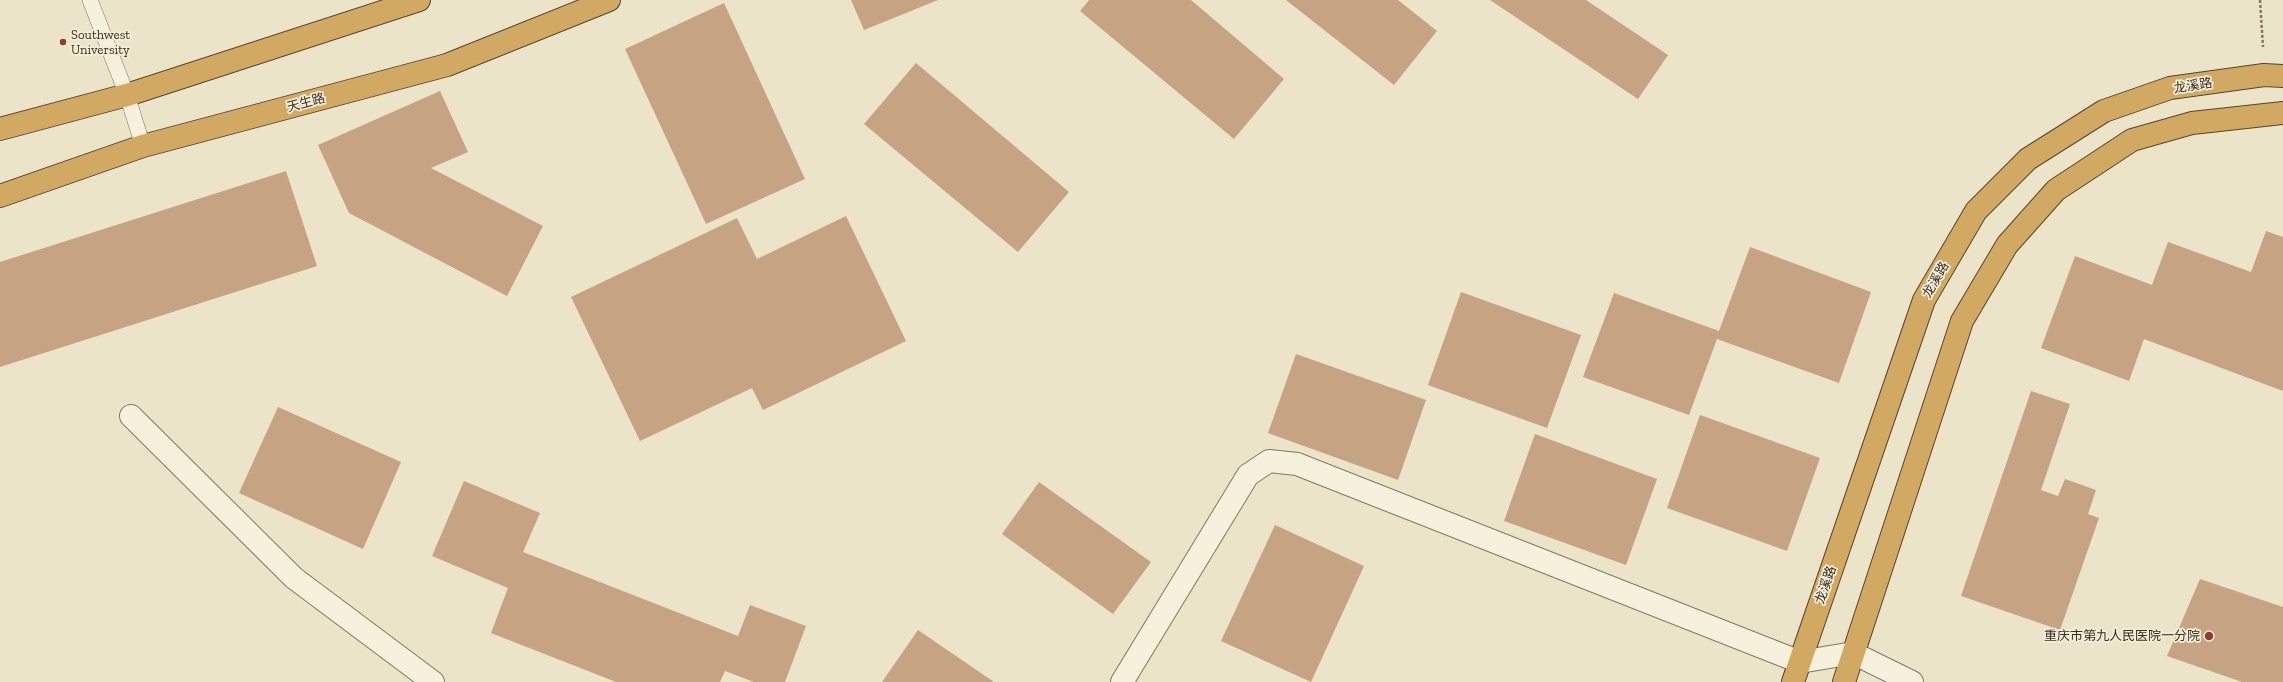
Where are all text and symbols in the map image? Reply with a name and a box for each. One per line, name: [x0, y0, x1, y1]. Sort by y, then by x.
place label: Southwest University: [71, 27, 130, 58]
marker: Southwest University: [58, 37, 68, 47]
street label: 龙溪路: [2173, 75, 2213, 97]
street label: 天生路: [285, 90, 327, 116]
street label: 龙溪路: [1919, 259, 1953, 301]
street label: 龙溪路: [1812, 564, 1840, 606]
place label: 重庆市第九人民医院一分院: [2044, 628, 2200, 644]
marker: 重庆市第九人民医院一分院: [2203, 630, 2215, 642]

